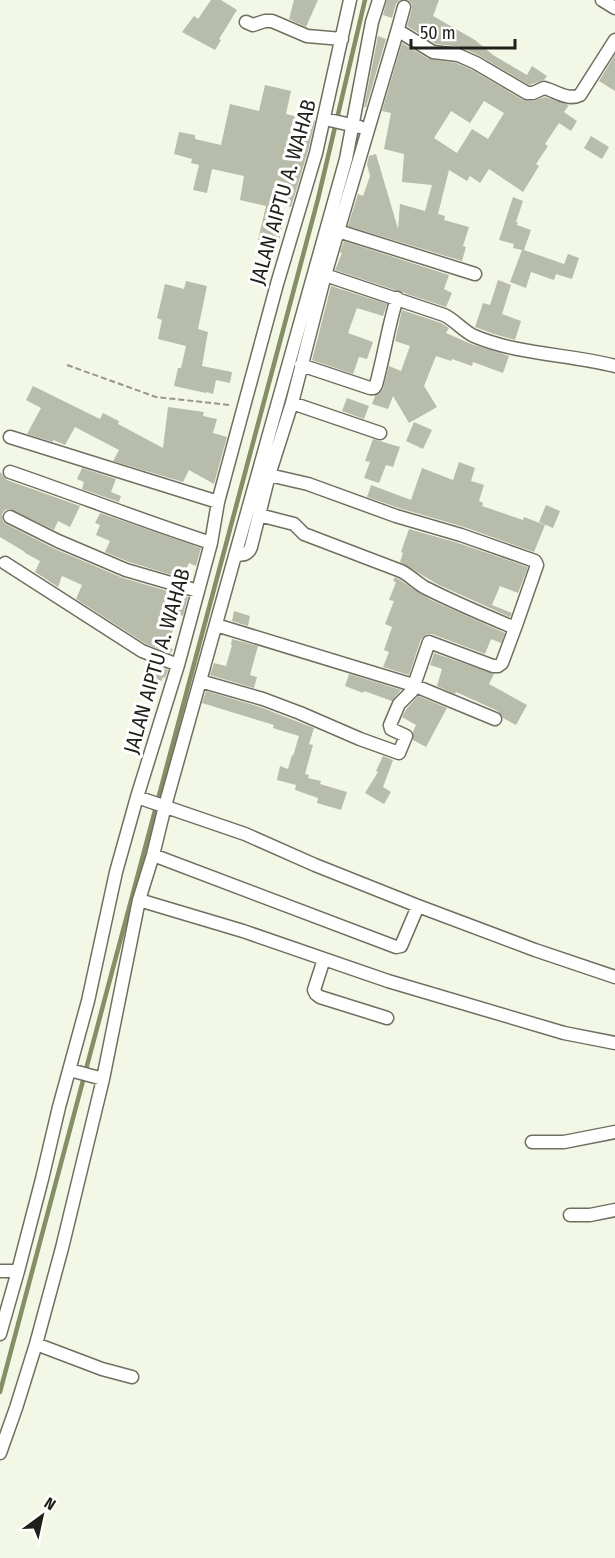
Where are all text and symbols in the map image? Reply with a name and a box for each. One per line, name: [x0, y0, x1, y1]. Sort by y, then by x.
scale bar: [411, 12, 514, 50]
text: 50 m: [420, 22, 456, 44]
street label: JALAN AIPTU A. WAHAB: [244, 96, 322, 288]
street label: JALAN AIPTU A. WAHAB: [118, 565, 196, 757]
north arrow: [12, 1486, 72, 1546]
text: N: [41, 1493, 59, 1514]

